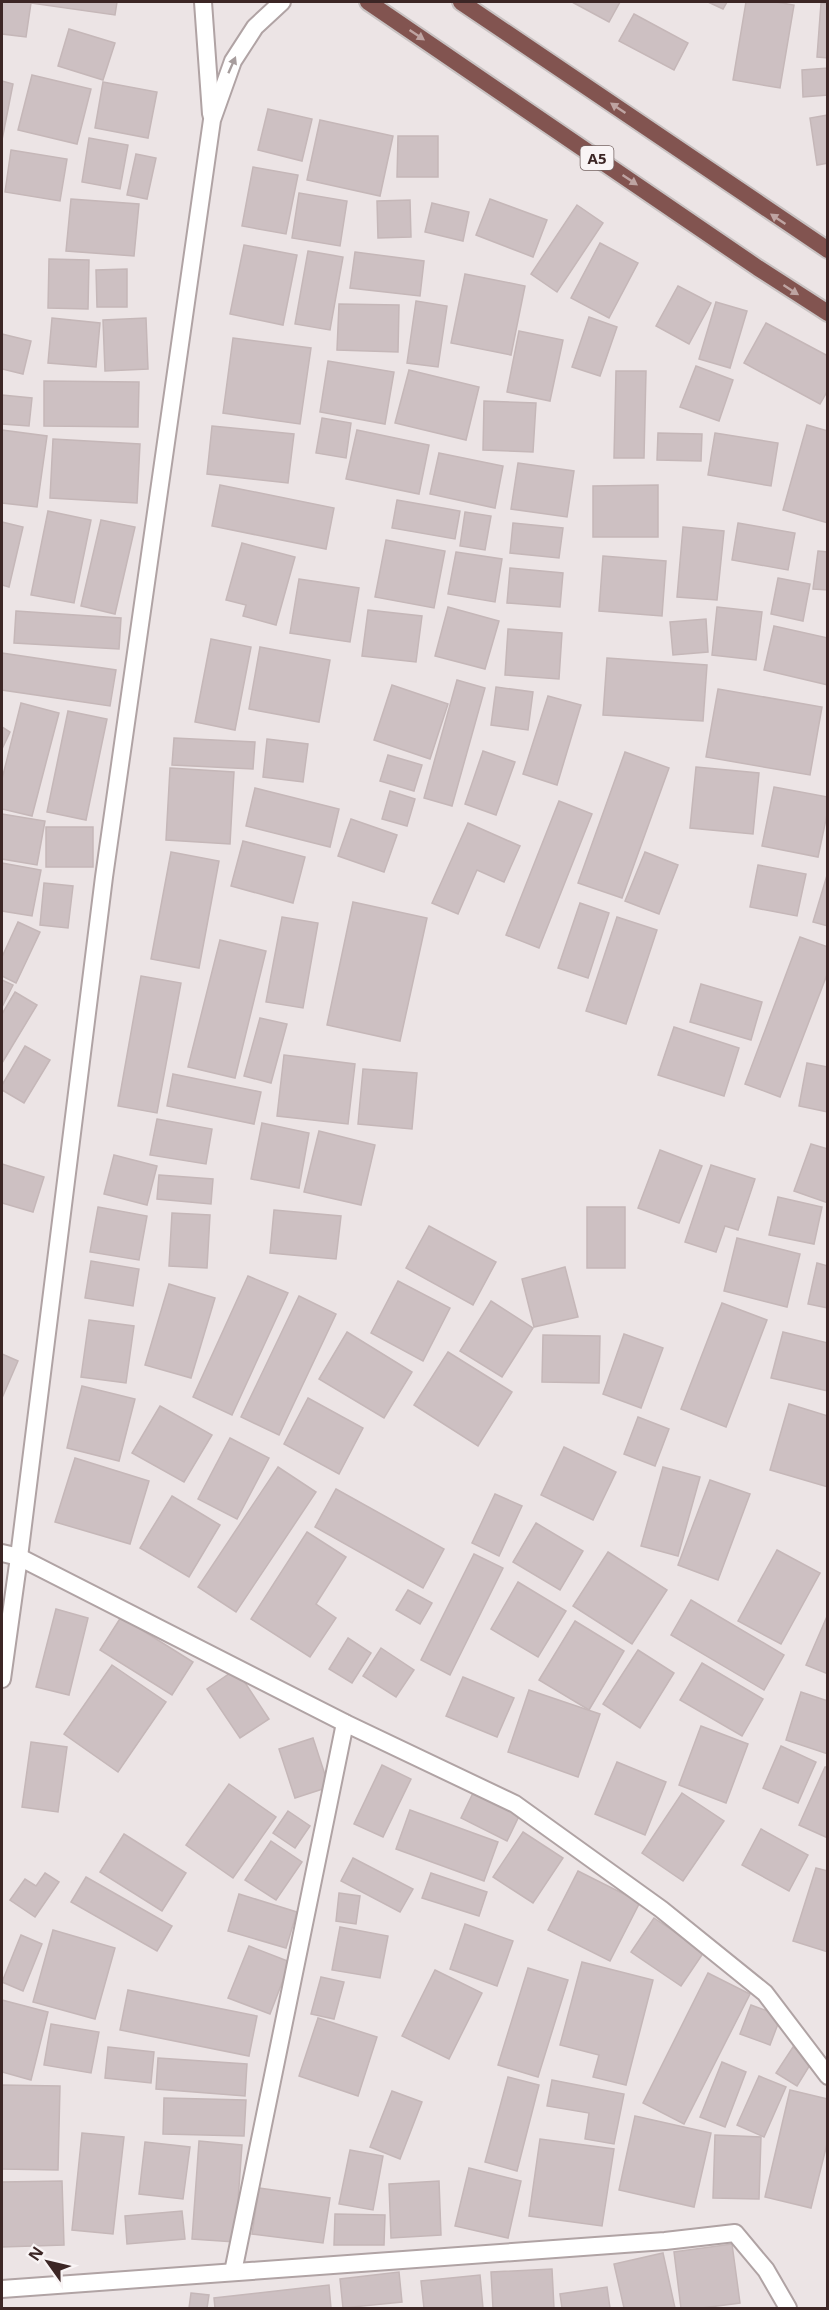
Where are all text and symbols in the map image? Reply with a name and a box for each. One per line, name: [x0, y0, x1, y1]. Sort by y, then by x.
one-way arrow: [408, 29, 424, 41]
one-way arrow: [228, 57, 237, 74]
one-way arrow: [610, 102, 626, 114]
road number: A5: [580, 146, 614, 170]
one-way arrow: [621, 174, 637, 186]
one-way arrow: [771, 213, 787, 225]
one-way arrow: [783, 284, 799, 295]
north arrow: [18, 2232, 78, 2292]
text: N: [23, 2242, 48, 2265]

